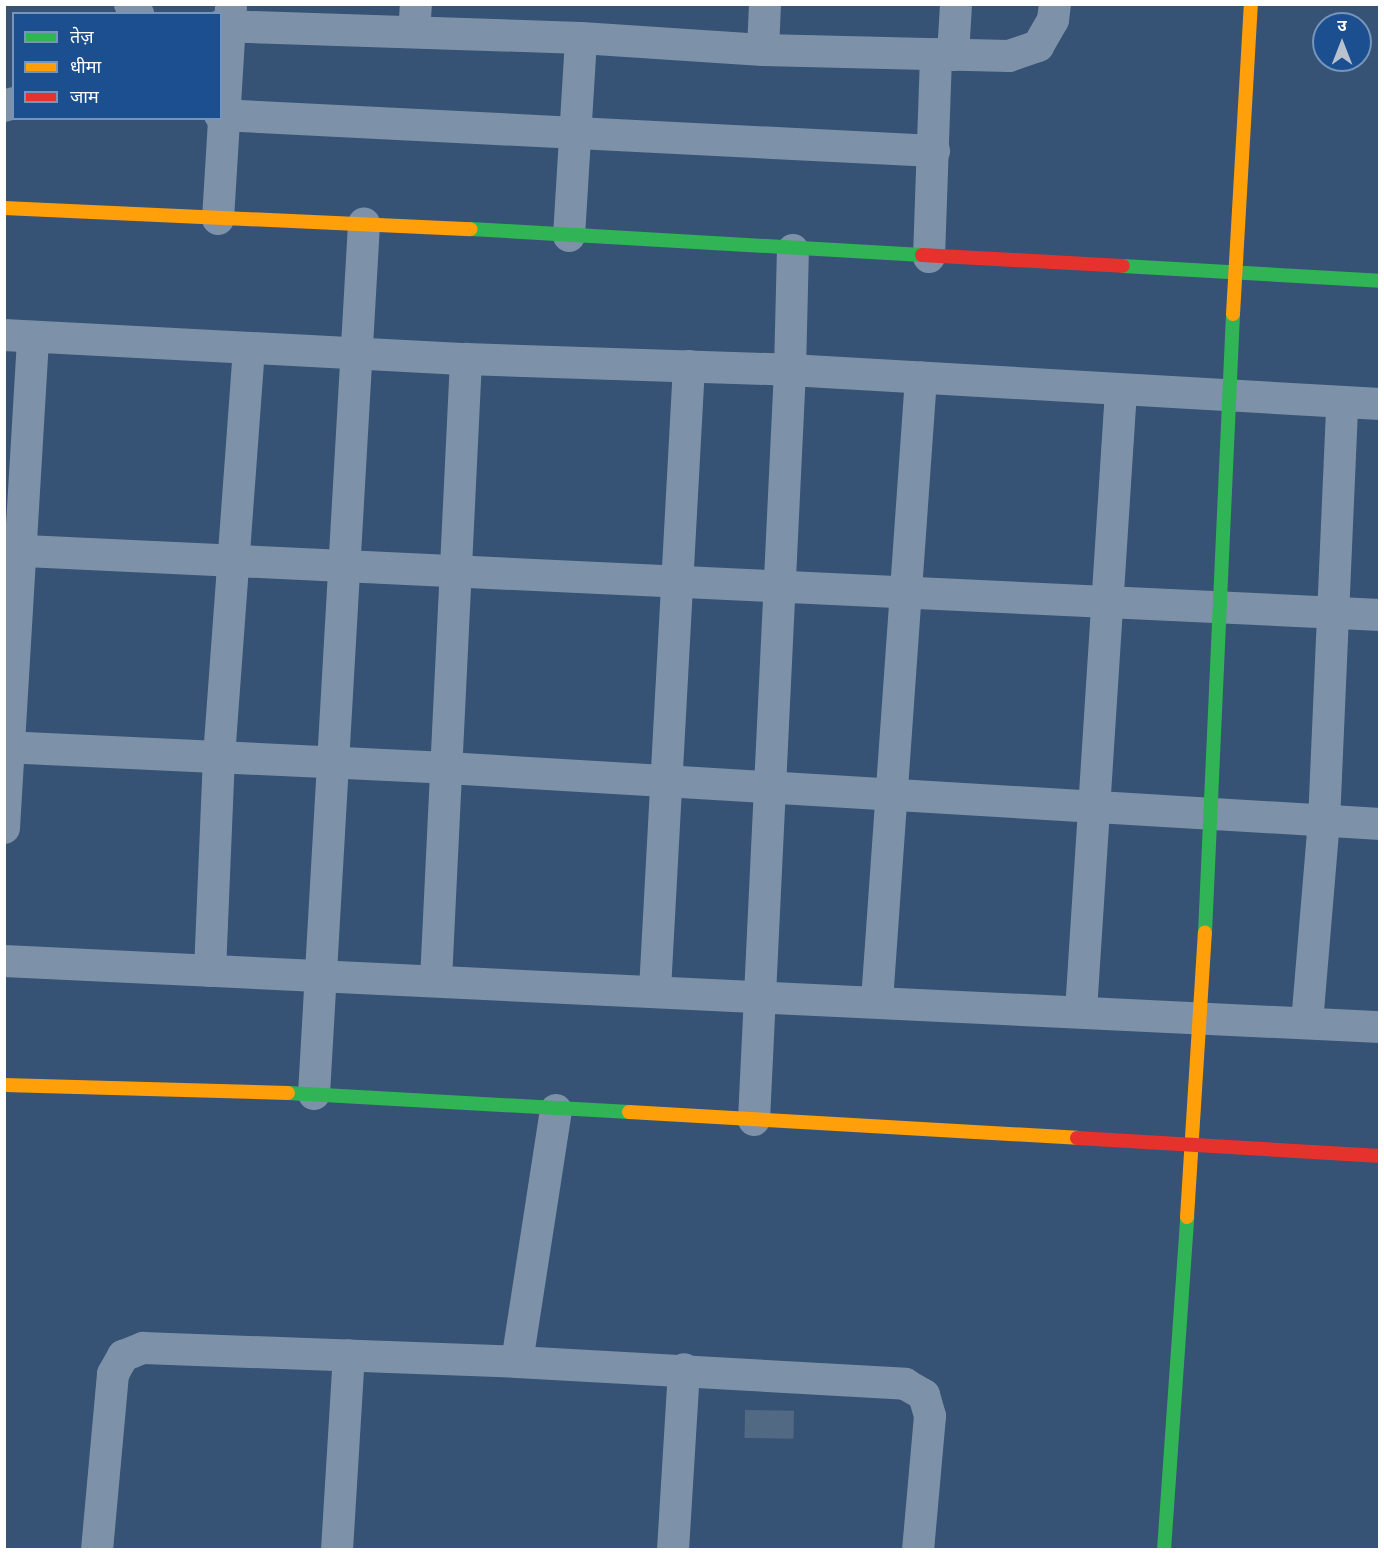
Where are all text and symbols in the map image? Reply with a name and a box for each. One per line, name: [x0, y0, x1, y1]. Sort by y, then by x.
legend: [12, 12, 222, 120]
north arrow: [1312, 12, 1372, 72]
text: उ: [1337, 15, 1347, 36]
text: तेज़: [70, 25, 94, 49]
text: धीमा: [70, 55, 101, 79]
text: जाम: [70, 85, 99, 109]

